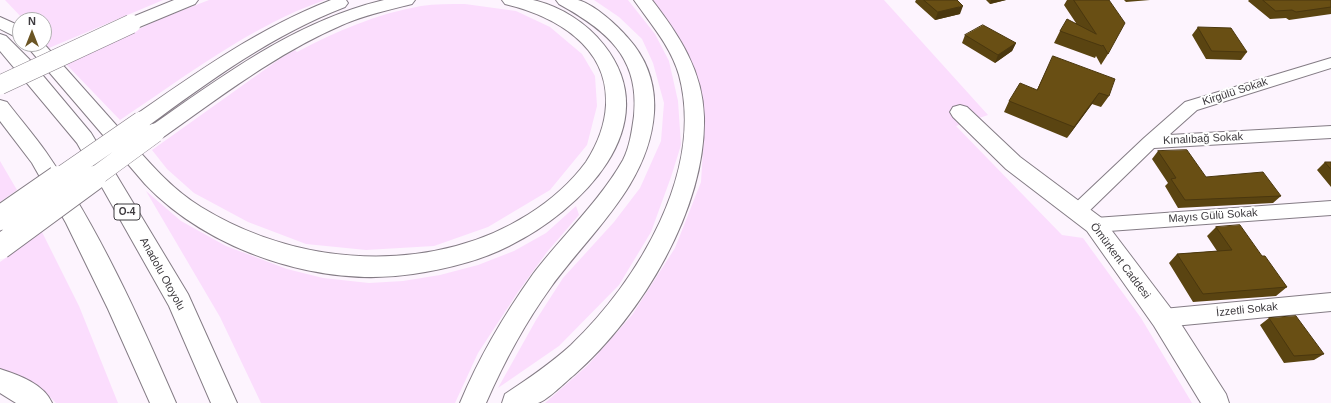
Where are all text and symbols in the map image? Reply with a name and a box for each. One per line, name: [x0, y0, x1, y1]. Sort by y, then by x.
north arrow: [12, 12, 52, 52]
text: N: [28, 15, 36, 27]
street label: Kirgülü Sokak: [1201, 75, 1269, 109]
street label: Kınalıbağ Sokak: [1163, 130, 1243, 148]
road number: O-4: [114, 204, 140, 220]
street label: Mayıs Gülü Sokak: [1168, 206, 1258, 226]
street label: Ömürkent Caddesi: [1087, 220, 1153, 302]
street label: Anadolu Otoyolu: [137, 235, 187, 313]
street label: İzzetli Sokak: [1216, 300, 1278, 320]

